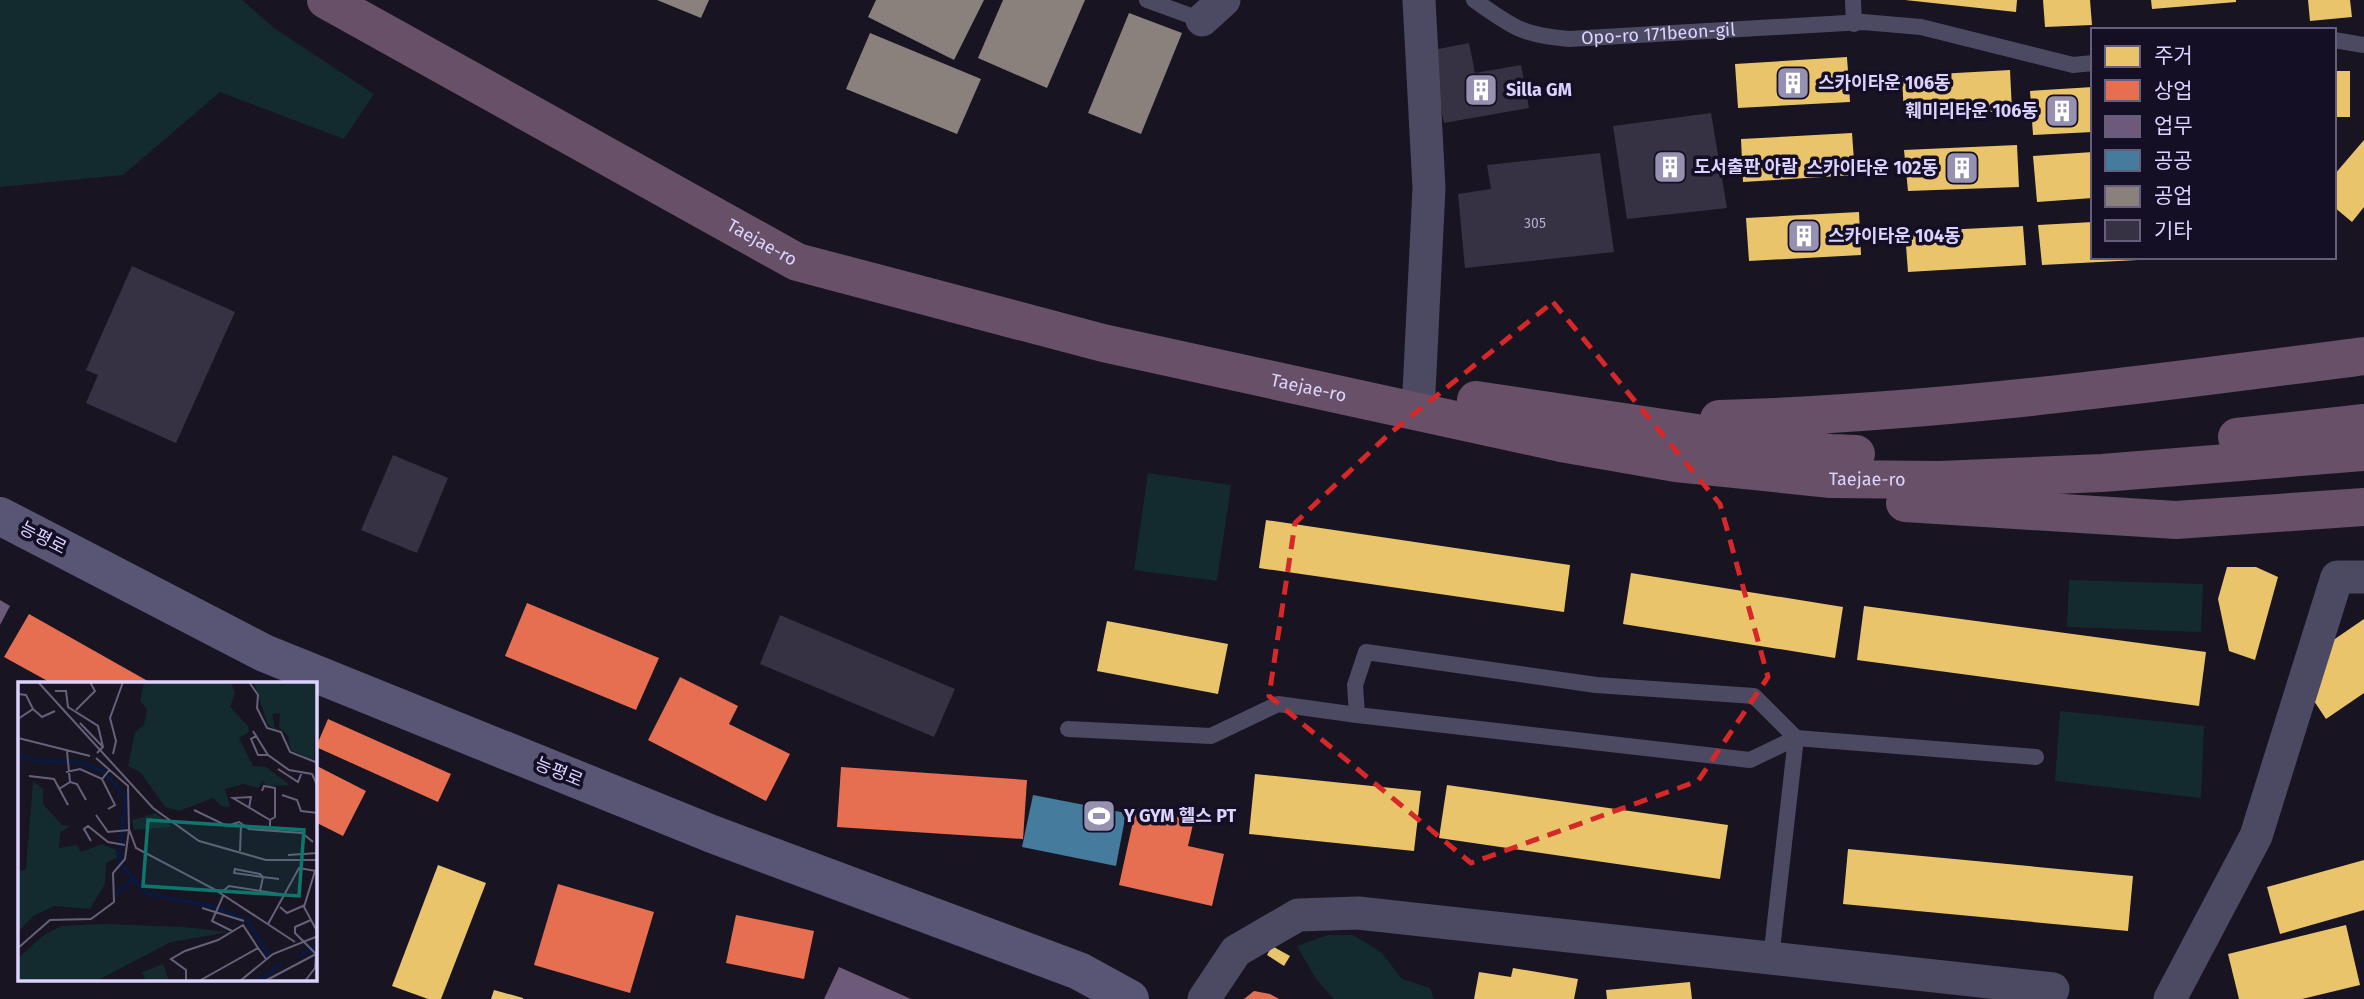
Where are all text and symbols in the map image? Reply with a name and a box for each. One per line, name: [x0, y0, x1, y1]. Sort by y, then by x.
street label: Opo-ro 171beon-gil: [1580, 18, 1736, 49]
legend: [2091, 28, 2336, 259]
text: 주거: [2154, 43, 2193, 69]
building icon: 스카이타운 106동: [1774, 64, 1812, 102]
building icon: Silla GM: [1462, 71, 1500, 109]
place label: 스카이타운 106동: [1818, 72, 1951, 94]
text: 상업: [2154, 78, 2193, 104]
place label: Silla GM: [1506, 79, 1572, 101]
building icon: 훼미리타운 106동: [2043, 92, 2081, 130]
place label: 훼미리타운 106동: [1905, 100, 2038, 122]
text: 업무: [2154, 113, 2193, 139]
building icon: 도서출판 아람: [1651, 148, 1689, 186]
text: 공공: [2154, 148, 2193, 174]
building icon: 스카이타운 102동: [1943, 149, 1981, 187]
place label: 도서출판 아람: [1694, 156, 1798, 178]
place label: 스카이타운 102동: [1806, 157, 1938, 179]
text: 공업: [2154, 183, 2193, 209]
street label: Taejae-ro: [723, 214, 801, 271]
house number: 305: [1524, 215, 1546, 232]
building icon: 스카이타운 104동: [1785, 217, 1823, 255]
text: 기타: [2154, 218, 2193, 244]
place label: 스카이타운 104동: [1828, 225, 1961, 247]
street label: Taejae-ro: [1269, 369, 1349, 407]
street label: Taejae-ro: [1829, 468, 1906, 491]
street label: 능평로: [16, 517, 70, 559]
inset map: [18, 682, 317, 982]
street label: 능평로: [532, 752, 586, 792]
sports icon: Y GYM 헬스 PT: [1080, 797, 1118, 835]
place label: Y GYM 헬스 PT: [1123, 805, 1237, 827]

